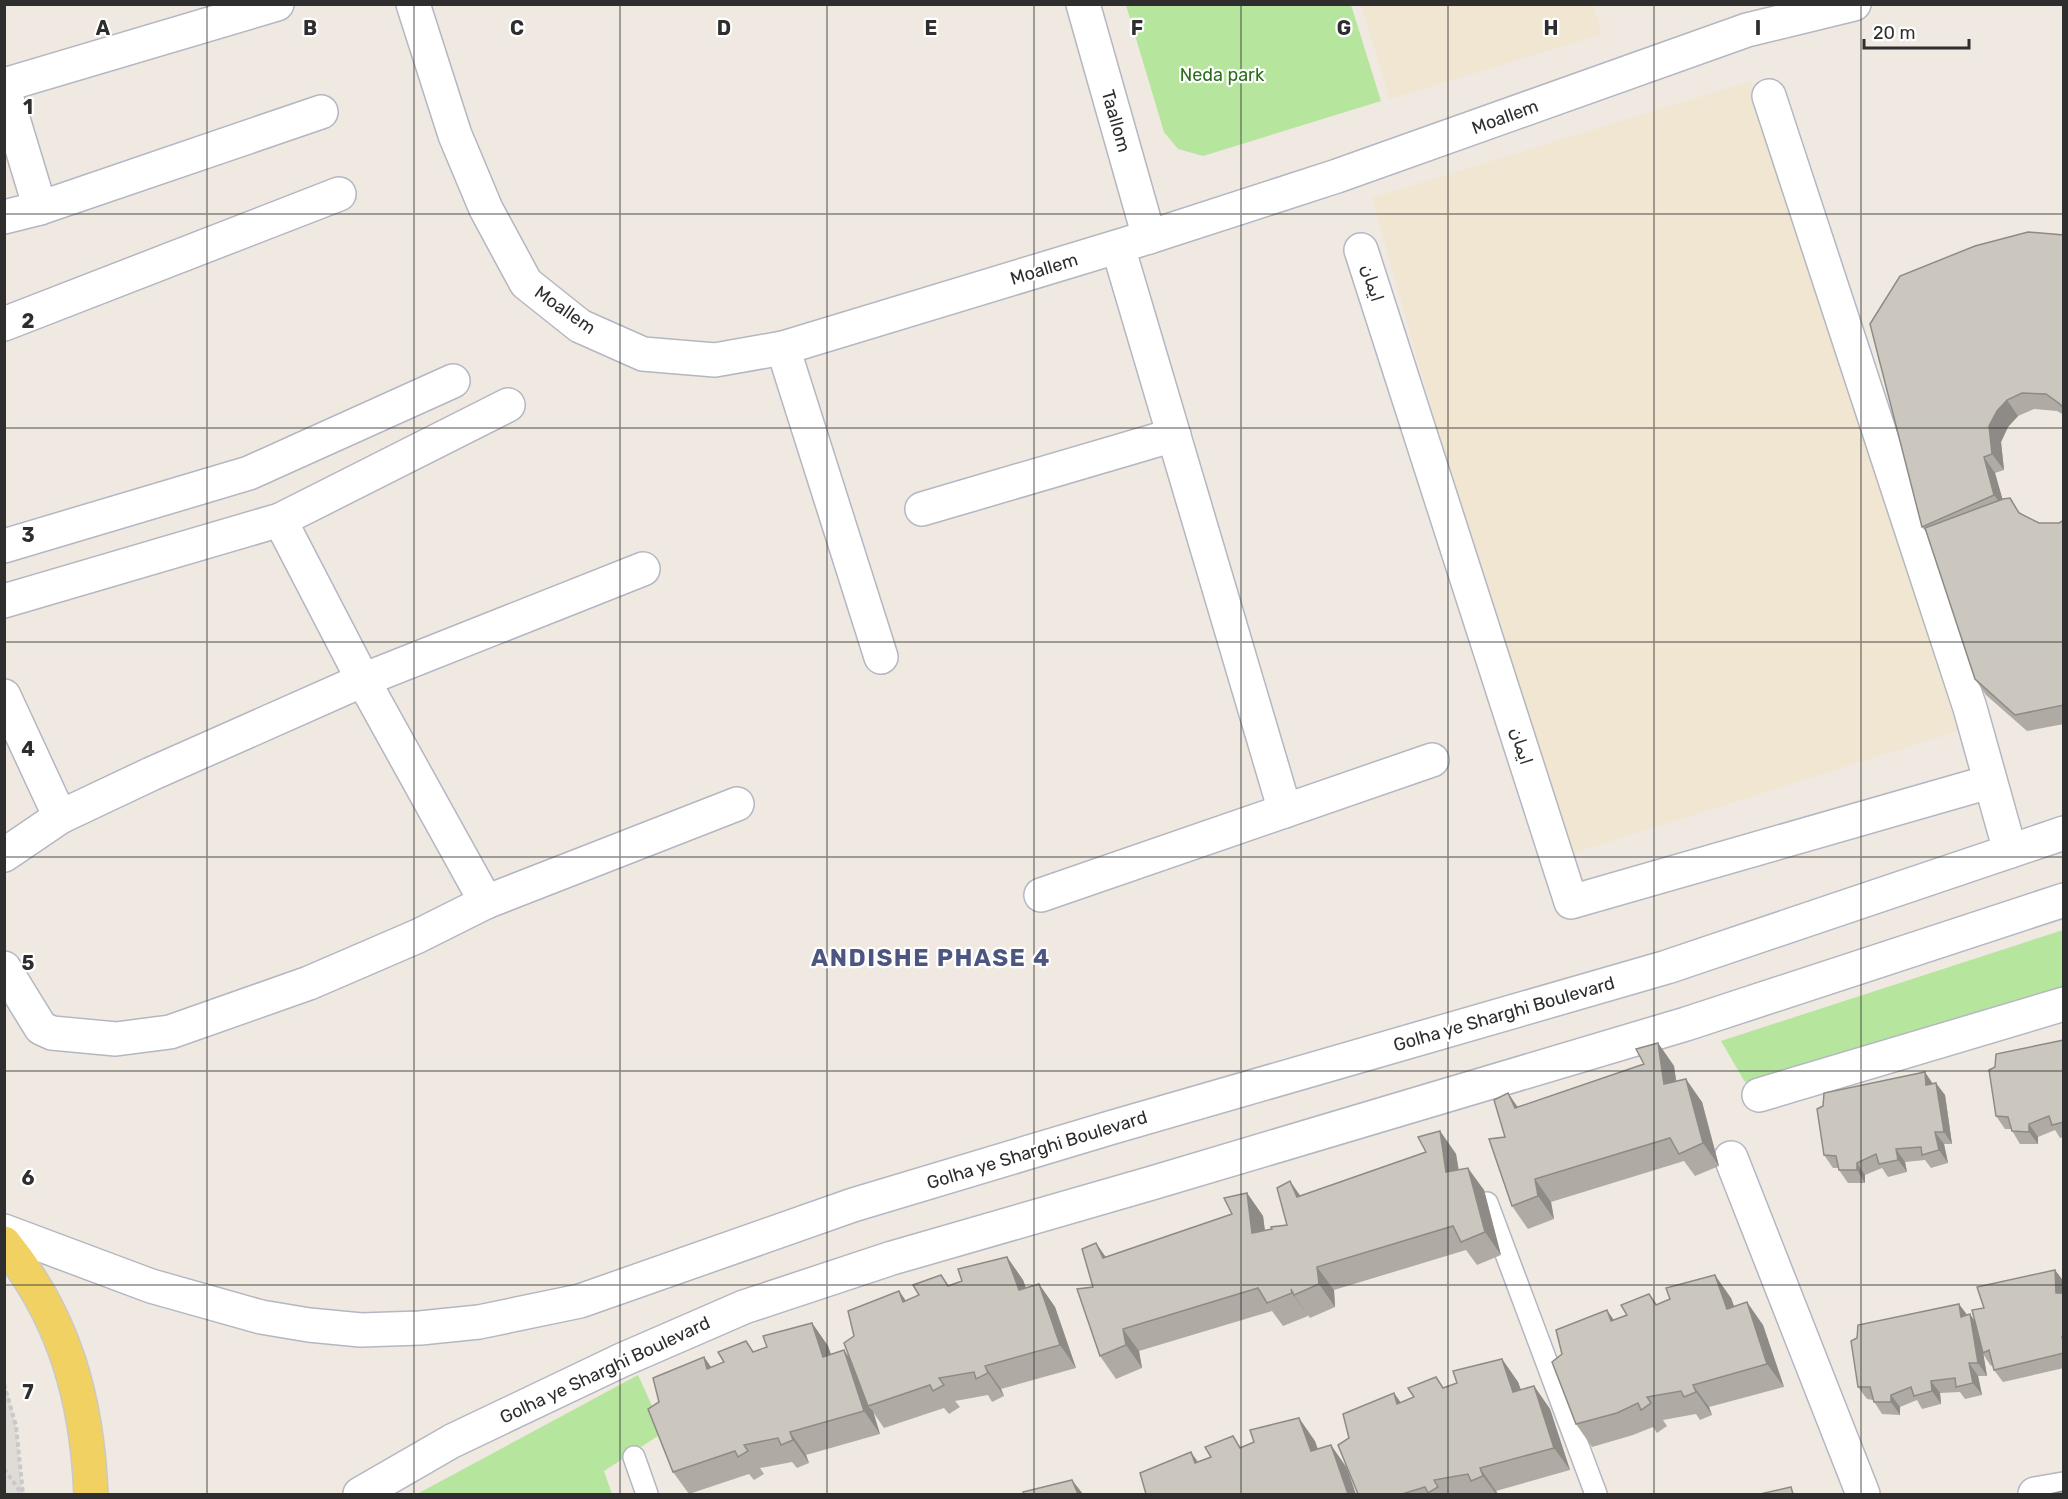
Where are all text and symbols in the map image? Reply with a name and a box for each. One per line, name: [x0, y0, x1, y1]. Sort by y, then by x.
scale bar: [1864, 12, 1969, 50]
text: A: [96, 16, 111, 40]
text: B: [303, 16, 317, 40]
text: C: [510, 16, 524, 40]
text: D: [717, 16, 731, 40]
text: E: [925, 16, 937, 40]
text: F: [1131, 16, 1143, 40]
text: G: [1337, 16, 1351, 40]
text: H: [1544, 16, 1558, 40]
text: I: [1755, 16, 1761, 40]
text: 20 m: [1873, 22, 1915, 44]
park label: Neda park: [1180, 64, 1265, 86]
street label: Taallom: [1097, 87, 1135, 155]
text: 1: [23, 95, 33, 119]
street label: Moallem: [1469, 95, 1541, 139]
street label: Moallem: [1008, 248, 1080, 290]
street label: ایمان: [1356, 262, 1388, 304]
street label: Moallem: [530, 281, 600, 339]
text: 2: [22, 309, 35, 333]
text: 3: [21, 523, 35, 547]
street label: ایمان: [1505, 725, 1537, 767]
text: 4: [21, 737, 35, 761]
district label: ANDISHE PHASE 4: [811, 944, 1051, 972]
text: 5: [22, 951, 35, 975]
street label: Golha ye Sharghi Boulevard: [1391, 972, 1617, 1056]
street label: Golha ye Sharghi Boulevard: [924, 1106, 1150, 1194]
text: 6: [21, 1166, 35, 1190]
street label: Golha ye Sharghi Boulevard: [496, 1312, 714, 1428]
text: 7: [22, 1380, 34, 1404]

